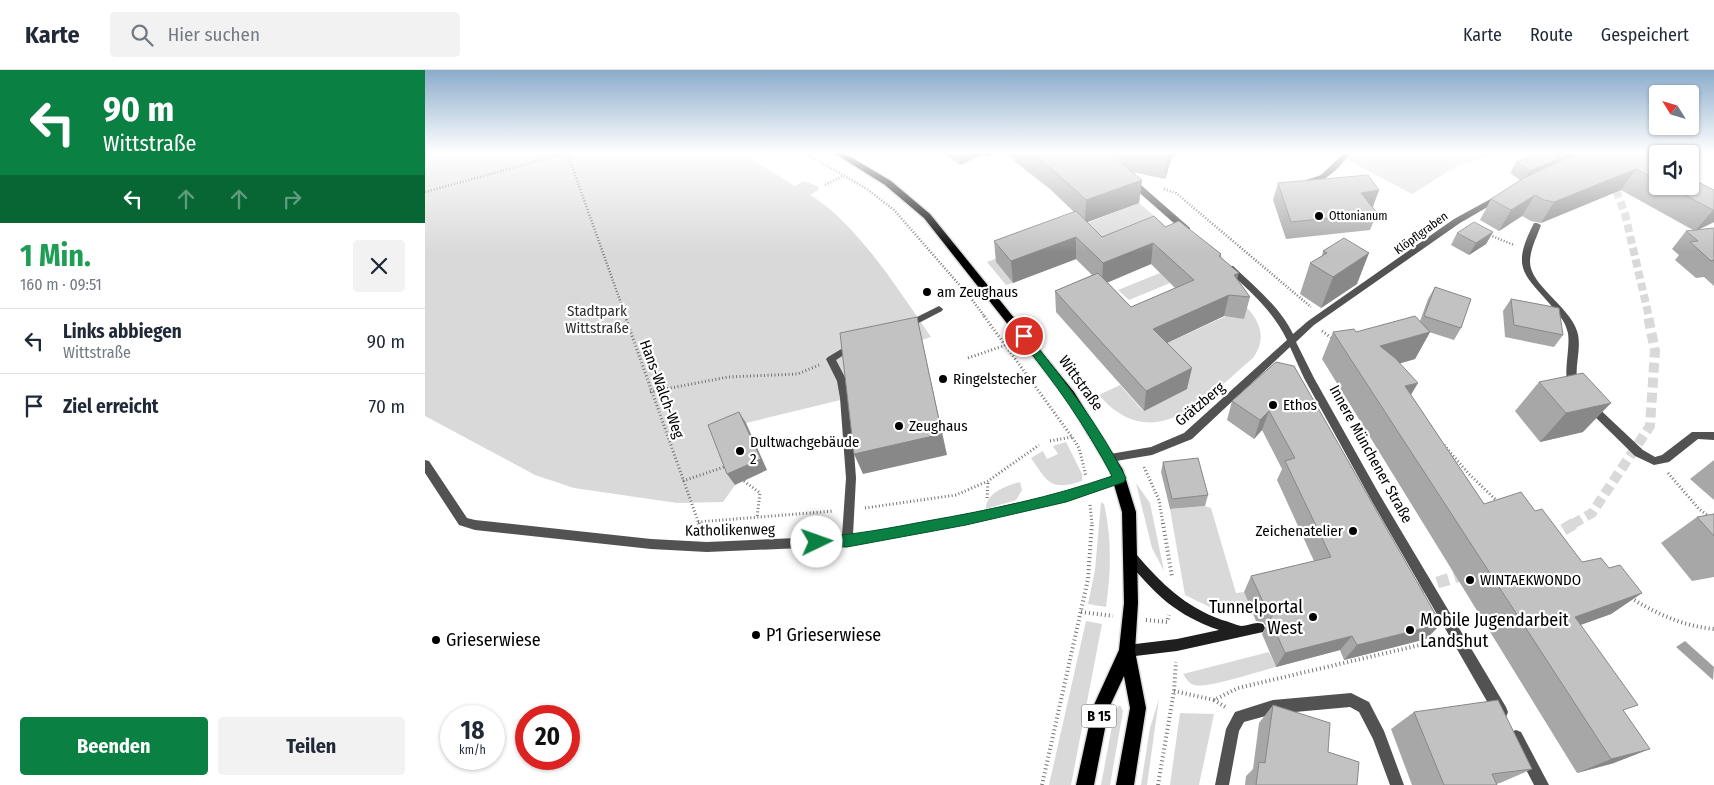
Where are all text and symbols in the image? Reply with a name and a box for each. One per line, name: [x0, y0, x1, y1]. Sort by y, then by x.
search box: [110, 12, 460, 57]
text: Karte: [25, 21, 80, 49]
icon: search: [128, 21, 156, 49]
text: Hier suchen: [168, 23, 260, 46]
text: Karte: [1463, 24, 1502, 46]
text: Route: [1530, 24, 1573, 46]
text: Gespeichert: [1601, 24, 1689, 46]
north arrow: [1649, 85, 1699, 135]
map controls: [1649, 85, 1699, 195]
text: 90 m: [103, 88, 174, 130]
icon: left: [20, 90, 85, 155]
text: Wittstraße: [103, 130, 196, 157]
button: sound: [1649, 145, 1699, 195]
icon: left: [119, 185, 147, 213]
icon: ahead: [172, 185, 200, 213]
icon: ahead: [225, 185, 253, 213]
icon: right: [278, 185, 306, 213]
place label: Ottonianum: [1329, 209, 1388, 223]
street label: Klöpflgraben: [1392, 209, 1450, 257]
marker: Ottonianum: [1313, 210, 1325, 222]
text: 1 Min.: [20, 238, 91, 274]
button: close: [353, 240, 405, 292]
text: 160 m · 09:51: [20, 275, 102, 294]
place label: am Zeughaus: [937, 283, 1018, 301]
marker: am Zeughaus: [921, 286, 933, 298]
park label: Stadtpark Wittstraße: [565, 302, 629, 337]
pin: [1003, 315, 1045, 357]
text: Links abbiegen: [63, 320, 182, 343]
icon: arrive: [1010, 322, 1038, 350]
icon: left: [20, 327, 48, 355]
text: 90 m: [367, 330, 405, 353]
street label: Hans-Walch-Weg: [636, 337, 688, 441]
text: Wittstraße: [63, 343, 131, 362]
street label: Wittstraße: [1055, 352, 1107, 414]
place label: Ringelstecher: [953, 370, 1037, 388]
marker: Ringelstecher: [937, 373, 949, 385]
street label: Grätzberg: [1172, 378, 1228, 430]
street label: Innere Münchener Straße: [1326, 382, 1416, 526]
icon: arrive: [20, 392, 48, 420]
text: Ziel erreicht: [63, 395, 159, 418]
text: 70 m: [369, 395, 405, 418]
place label: Ethos: [1283, 396, 1317, 414]
marker: Ethos: [1267, 399, 1279, 411]
place label: Zeughaus: [909, 417, 968, 435]
marker: Zeughaus: [893, 420, 905, 432]
place label: Dultwachgebäude 2: [750, 433, 859, 468]
marker: Dultwachgebäude 2: [734, 445, 746, 457]
position arrow: [790, 515, 842, 567]
street label: Katholikenweg: [685, 520, 775, 540]
place label: Zeichenatelier: [1256, 522, 1344, 540]
marker: Zeichenatelier: [1347, 525, 1359, 537]
place label: WINTAEKWONDO: [1480, 571, 1581, 589]
marker: WINTAEKWONDO: [1464, 574, 1476, 586]
place label: Tunnelportal West: [1209, 596, 1303, 639]
place label: Mobile Jugendarbeit Landshut: [1420, 609, 1569, 652]
marker: Tunnelportal West: [1307, 611, 1319, 623]
place label: P1 Grieserwiese: [766, 624, 881, 646]
marker: Mobile Jugendarbeit Landshut: [1404, 624, 1416, 636]
place label: Grieserwiese: [446, 629, 541, 651]
marker: P1 Grieserwiese: [750, 629, 762, 641]
marker: Grieserwiese: [430, 634, 442, 646]
road number: B 15: [1081, 704, 1117, 728]
speed limit sign: 20: [515, 705, 580, 770]
text: 18: [461, 716, 484, 746]
button: Beenden: [20, 717, 208, 775]
button: Teilen: [218, 717, 405, 775]
text: km/h: [459, 743, 486, 757]

